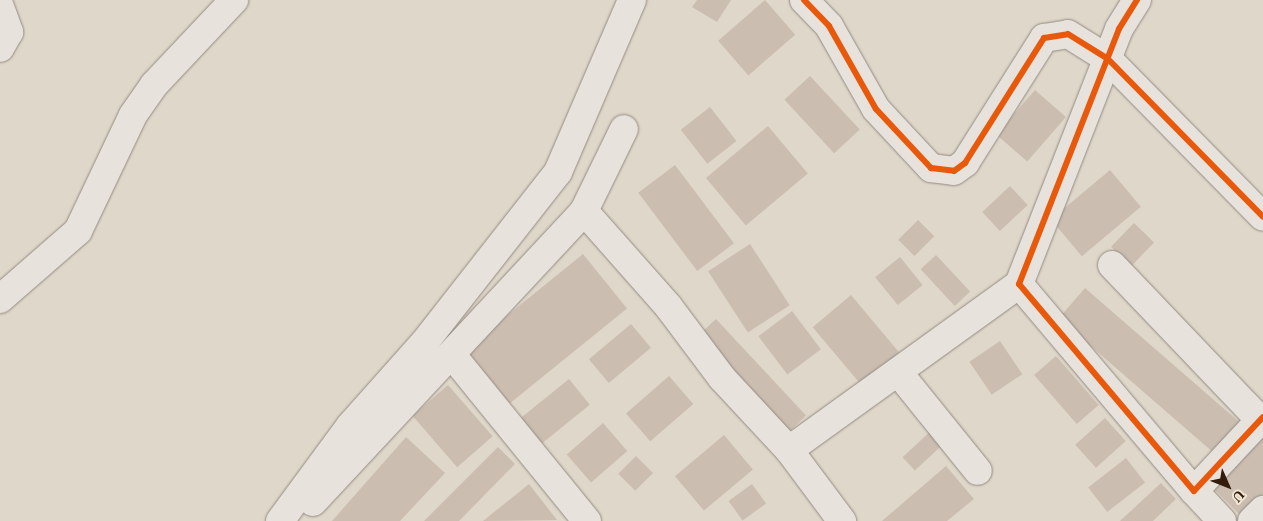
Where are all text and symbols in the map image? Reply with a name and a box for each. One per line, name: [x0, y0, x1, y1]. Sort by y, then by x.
north arrow: [1203, 461, 1253, 511]
text: U: [1229, 486, 1249, 506]

